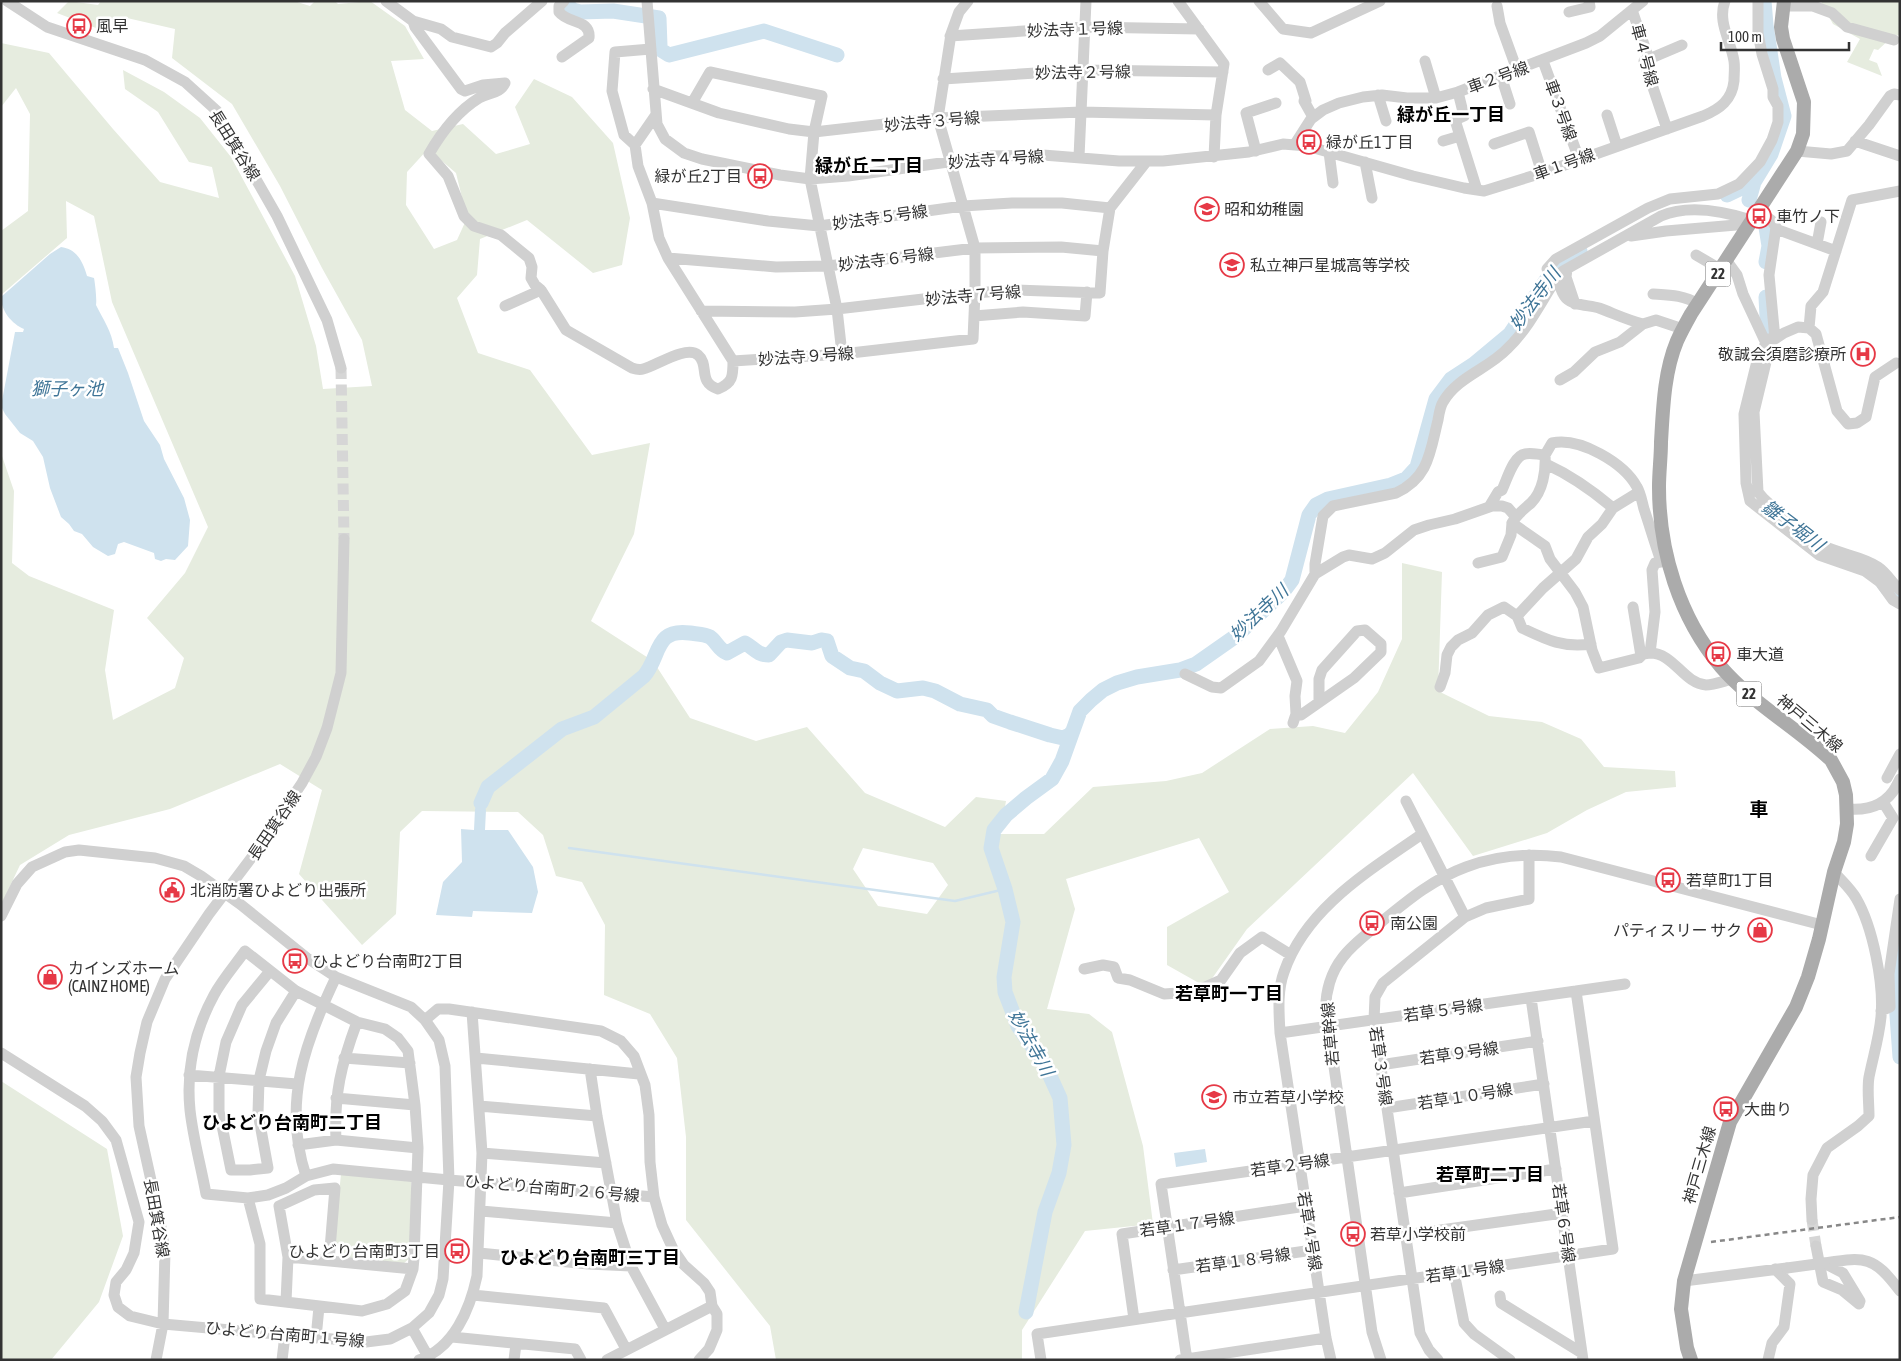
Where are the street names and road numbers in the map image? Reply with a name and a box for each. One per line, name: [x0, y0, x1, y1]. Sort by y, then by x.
street label: 妙法寺１号線: [1027, 18, 1123, 40]
street label: 車４号線: [1628, 22, 1662, 88]
street label: 車２号線: [1465, 58, 1531, 96]
street label: 妙法寺２号線: [1035, 62, 1131, 82]
street label: 車３号線: [1542, 77, 1580, 143]
street label: 長田箕谷線: [206, 106, 264, 184]
street label: 妙法寺３号線: [883, 108, 981, 134]
street label: 車１号線: [1531, 145, 1597, 183]
street label: 妙法寺４号線: [947, 147, 1045, 171]
street label: 妙法寺５号線: [831, 201, 929, 233]
street label: 妙法寺６号線: [837, 244, 935, 274]
road number: 22: [1706, 262, 1730, 286]
street label: 妙法寺７号線: [924, 282, 1022, 308]
street label: 妙法寺９号線: [757, 344, 855, 368]
road number: 22: [1736, 682, 1762, 706]
street label: 神戸三木線: [1774, 690, 1846, 756]
street label: 長田箕谷線: [244, 787, 304, 863]
street label: 若草５号線: [1402, 996, 1484, 1024]
street label: 若草幹線: [1318, 1001, 1342, 1067]
street label: 若草３号線: [1367, 1025, 1395, 1107]
street label: 若草９号線: [1418, 1039, 1500, 1067]
street label: 若草１０号線: [1416, 1080, 1514, 1112]
street label: 神戸三木線: [1679, 1124, 1719, 1206]
street label: 若草２号線: [1249, 1151, 1331, 1179]
street label: ひよどり台南町２６号線: [464, 1171, 640, 1205]
street label: 長田箕谷線: [141, 1177, 173, 1259]
street label: 若草６号線: [1550, 1182, 1578, 1264]
street label: 若草４号線: [1295, 1190, 1325, 1272]
street label: 若草１７号線: [1138, 1208, 1236, 1240]
street label: 若草１８号線: [1194, 1244, 1292, 1276]
street label: 若草１号線: [1424, 1257, 1506, 1285]
street label: ひよどり台南町１号線: [205, 1318, 365, 1350]

